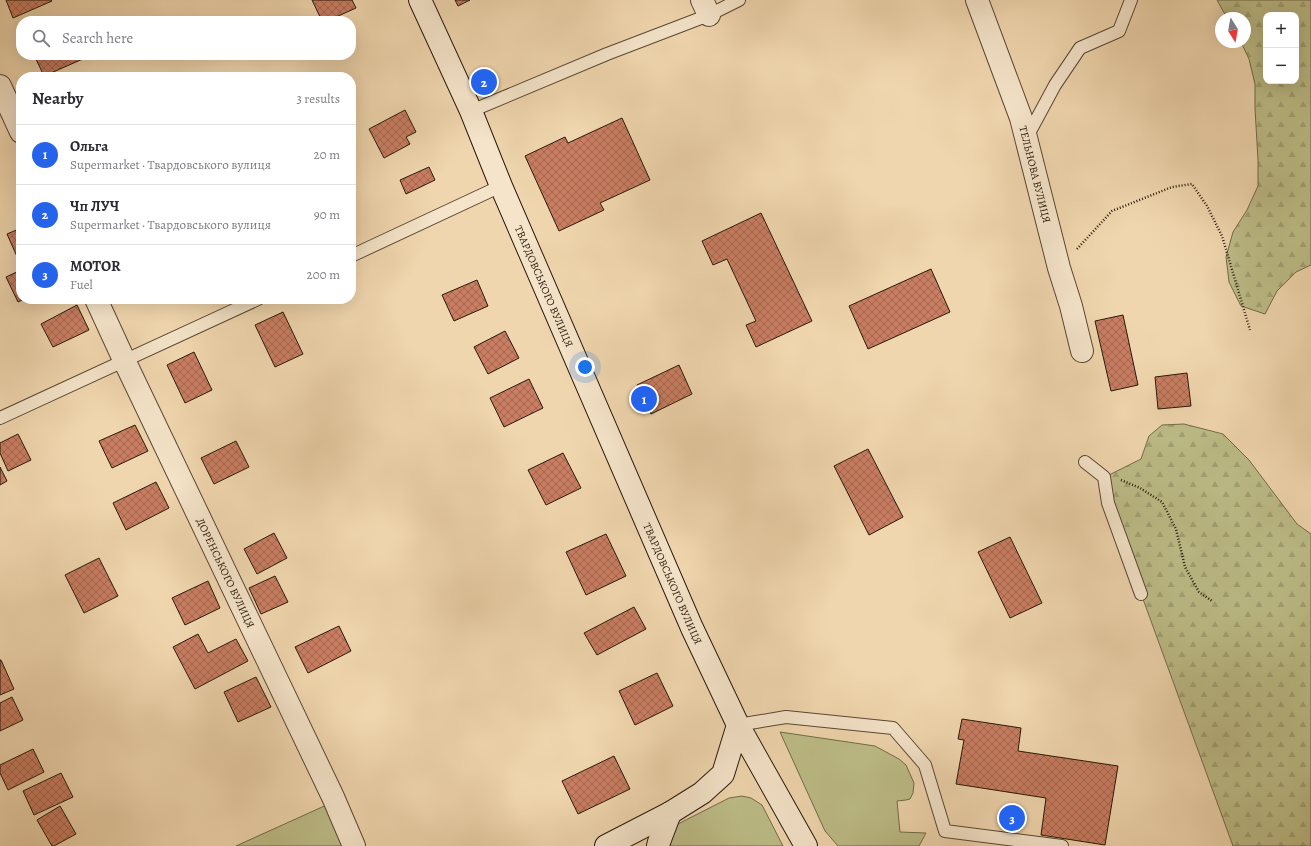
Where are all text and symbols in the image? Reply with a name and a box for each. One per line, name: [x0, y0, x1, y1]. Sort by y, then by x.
north arrow: [1215, 12, 1251, 48]
map controls: [1263, 12, 1299, 84]
button: +: [1263, 12, 1299, 48]
search box: [16, 16, 356, 60]
icon: search: [30, 27, 52, 49]
text: Search here: [62, 28, 133, 48]
button: −: [1263, 48, 1299, 84]
pin: 2: [471, 67, 497, 97]
text: Nearby: [32, 87, 83, 110]
text: 3 results: [296, 90, 340, 107]
street label: ТЕЛЬНОВА ВУЛИЦЯ: [1016, 124, 1055, 225]
text: Ольга: [70, 136, 108, 156]
text: 1: [43, 146, 47, 163]
text: 20 m: [314, 146, 340, 163]
text: Supermarket · Твардовського вулиця: [70, 156, 271, 173]
text: Чп ЛУЧ: [70, 196, 119, 216]
text: 2: [42, 206, 48, 223]
text: 90 m: [314, 206, 340, 223]
text: Supermarket · Твардовського вулиця: [70, 216, 271, 233]
street label: ТВАРДОВСЬКОГО ВУЛИЦЯ: [511, 223, 577, 350]
text: MOTOR: [70, 256, 121, 276]
text: 3: [42, 266, 48, 283]
text: 200 m: [307, 266, 340, 283]
text: Fuel: [70, 276, 93, 293]
your location: [575, 357, 595, 377]
pin: 1: [631, 384, 657, 414]
street label: ДОРЕНСЬКОГО ВУЛИЦЯ: [193, 515, 259, 631]
street label: ТВАРДОВСЬКОГО ВУЛИЦЯ: [640, 520, 706, 647]
pin: 3: [999, 803, 1025, 833]

